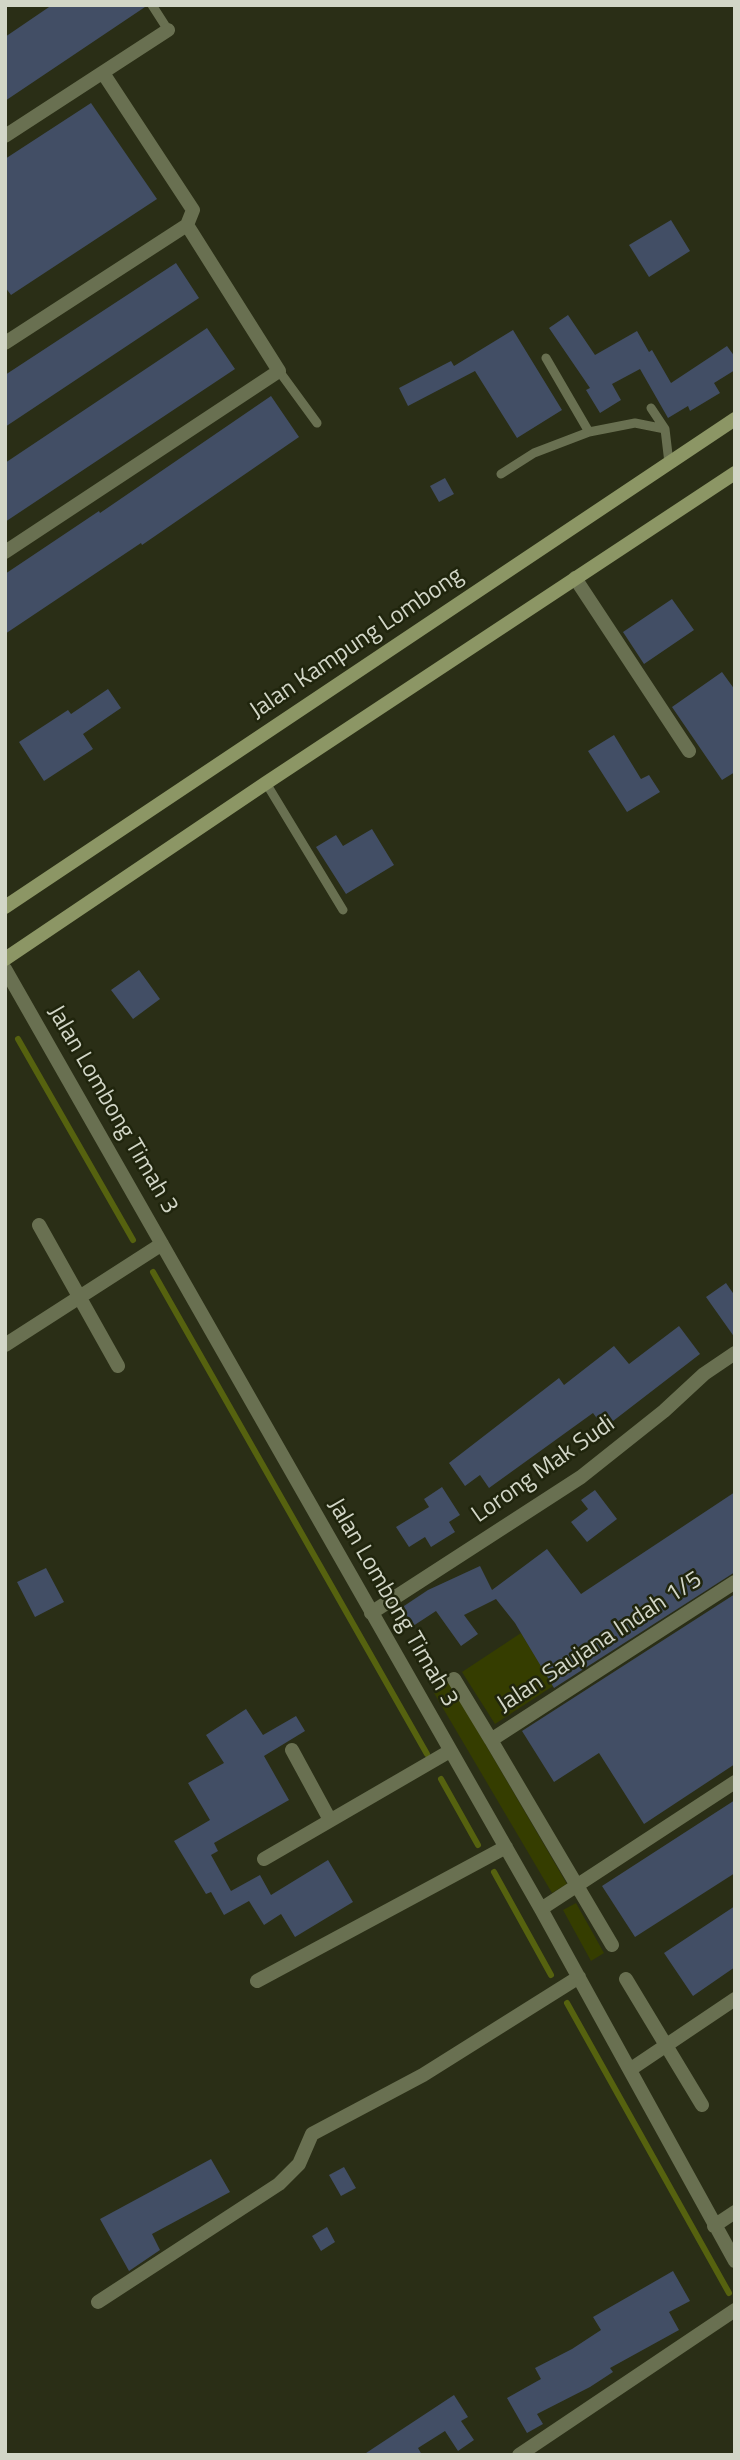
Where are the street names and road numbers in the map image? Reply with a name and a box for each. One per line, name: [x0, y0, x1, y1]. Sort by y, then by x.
street label: Jalan Kampung Lombong: [245, 562, 469, 726]
street label: Jalan Lombong Timah 3: [40, 1001, 184, 1219]
street label: Lorong Mak Sudi: [467, 1410, 621, 1530]
street label: Jalan Lombong Timah 3: [320, 1494, 464, 1712]
street label: Jalan Saujana Indah 1/5: [492, 1566, 708, 1720]

